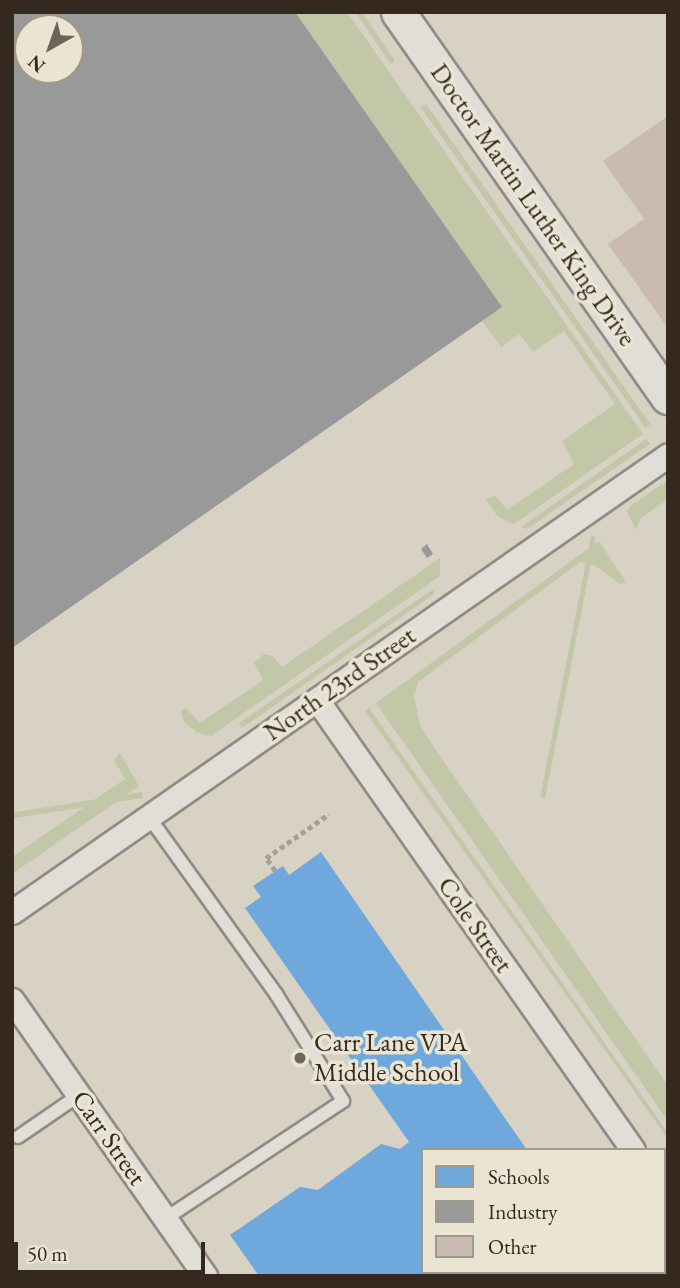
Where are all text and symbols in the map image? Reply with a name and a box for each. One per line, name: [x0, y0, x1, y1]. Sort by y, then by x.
north arrow: [14, 14, 84, 84]
text: N: [23, 49, 50, 78]
street label: Doctor Martin Luther King Drive: [423, 58, 643, 352]
street label: North 23rd Street: [258, 620, 422, 748]
street label: Cole Street: [431, 871, 519, 979]
place label: Carr Lane VPA Middle School: [314, 1027, 468, 1088]
marker: Carr Lane VPA Middle School: [292, 1050, 308, 1066]
street label: Carr Street: [65, 1085, 153, 1191]
legend: [421, 1148, 666, 1274]
text: Schools: [488, 1163, 549, 1190]
text: Industry: [488, 1198, 558, 1225]
scale bar: [18, 1228, 208, 1272]
text: Other: [488, 1233, 537, 1260]
text: 50 m: [27, 1240, 68, 1267]

